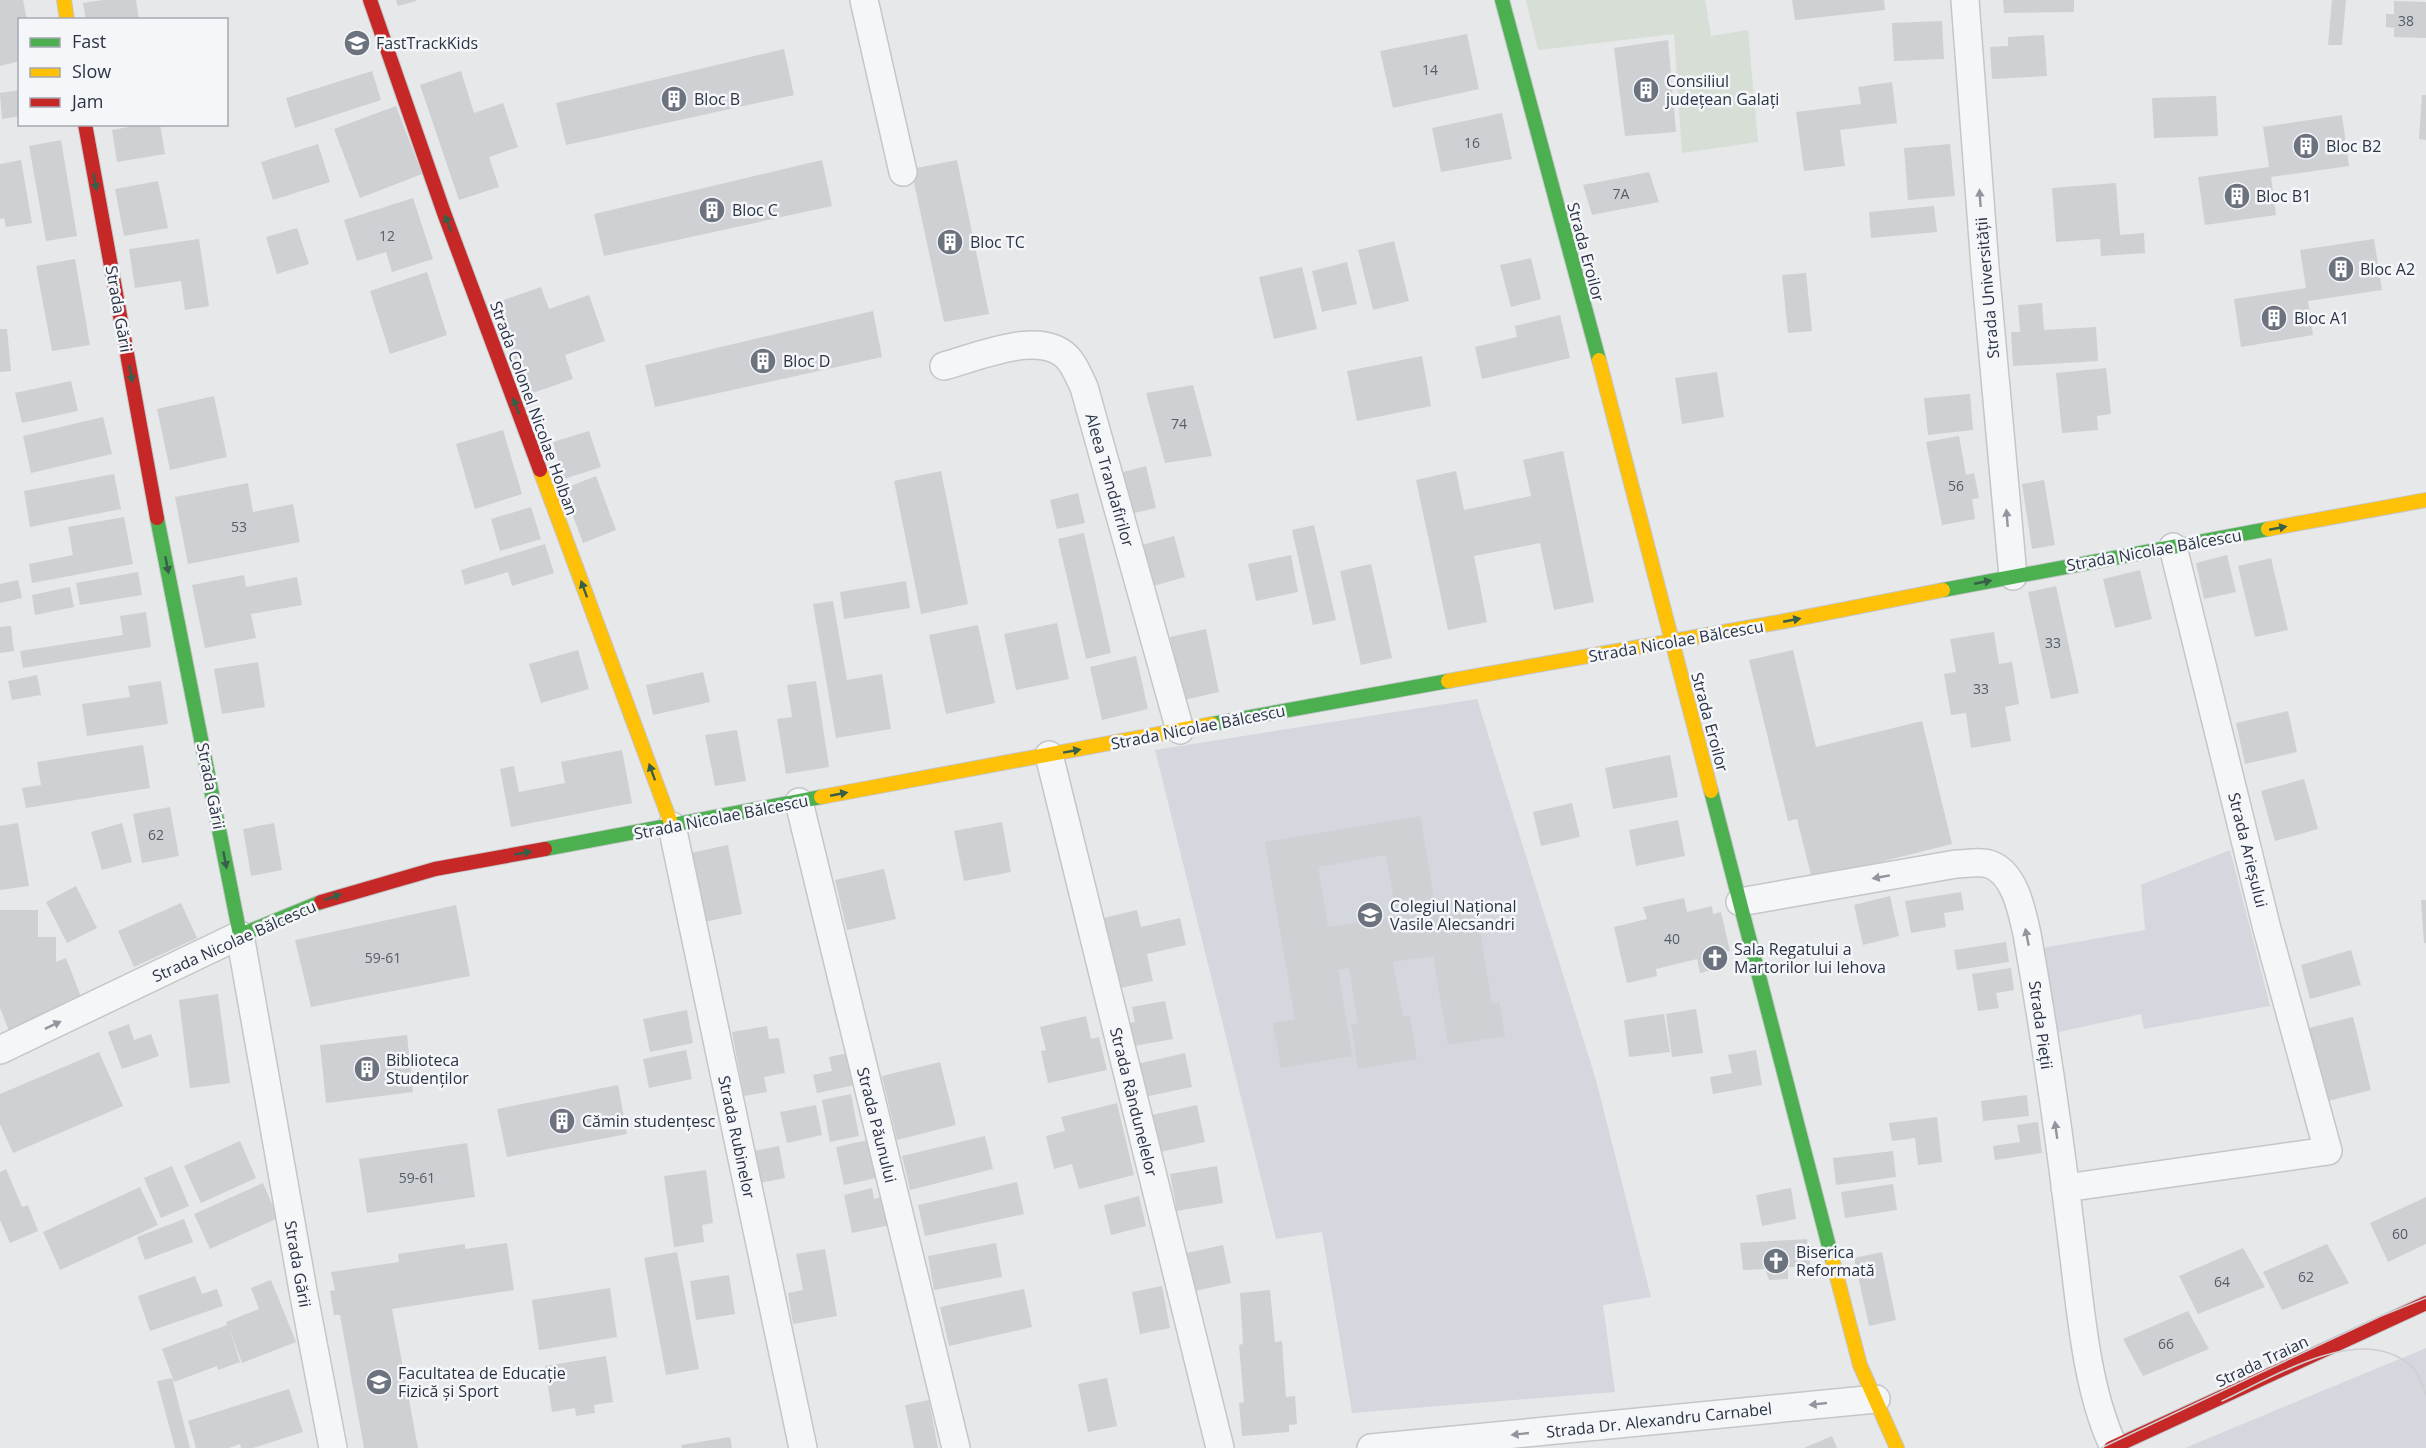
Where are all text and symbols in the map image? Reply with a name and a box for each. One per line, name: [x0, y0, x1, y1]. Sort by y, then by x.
house number: 38: [2398, 11, 2414, 30]
legend: [18, 18, 228, 126]
school or university icon: FastTrackKids: [342, 28, 372, 58]
text: Fast: [72, 29, 106, 53]
place label: FastTrackKids: [376, 32, 478, 54]
text: Slow: [72, 59, 111, 83]
house number: 14: [1422, 60, 1438, 79]
place label: Consiliul județean Galați: [1665, 70, 1779, 110]
building icon: Consiliul județean Galați: [1631, 75, 1661, 105]
building icon: Bloc B: [659, 84, 689, 114]
place label: Bloc B: [694, 88, 740, 110]
text: Jam: [70, 89, 104, 113]
building icon: Bloc B2: [2291, 131, 2321, 161]
house number: 16: [1464, 133, 1480, 152]
place label: Bloc B2: [2326, 135, 2381, 157]
one-way arrow: [91, 173, 100, 192]
building icon: Bloc B1: [2222, 181, 2252, 211]
house number: 7A: [1613, 184, 1630, 203]
place label: Bloc B1: [2256, 185, 2311, 207]
one-way arrow: [1975, 188, 1985, 207]
building icon: Bloc C: [697, 195, 727, 225]
place label: Bloc C: [732, 199, 778, 221]
street label: Strada Eroilor: [1562, 200, 1610, 305]
one-way arrow: [442, 214, 452, 232]
street label: Strada Universității: [1970, 216, 2004, 360]
house number: 12: [379, 226, 395, 245]
building icon: Bloc TC: [935, 227, 965, 257]
place label: Bloc TC: [970, 231, 1025, 253]
building icon: Bloc A2: [2326, 254, 2356, 284]
place label: Bloc A2: [2360, 258, 2415, 280]
street label: Strada Gării: [101, 264, 137, 354]
street label: Strada Colonel Nicolae Holban: [485, 298, 583, 518]
building icon: Bloc A1: [2259, 303, 2289, 333]
place label: Bloc A1: [2294, 307, 2349, 329]
building icon: Bloc D: [748, 346, 778, 376]
place label: Bloc D: [783, 350, 830, 372]
one-way arrow: [126, 364, 135, 383]
one-way arrow: [511, 397, 521, 415]
street label: Aleea Trandafirilor: [1080, 411, 1140, 550]
house number: 74: [1171, 414, 1187, 433]
house number: 56: [1948, 476, 1964, 495]
one-way arrow: [2002, 508, 2012, 527]
house number: 53: [231, 517, 247, 536]
one-way arrow: [2269, 523, 2288, 532]
street label: Strada Nicolae Bălcescu: [2065, 524, 2243, 576]
one-way arrow: [163, 556, 172, 575]
one-way arrow: [1974, 577, 1993, 586]
one-way arrow: [579, 580, 588, 598]
street label: Strada Nicolae Bălcescu: [1587, 615, 1765, 667]
one-way arrow: [1782, 615, 1801, 624]
house number: 33: [2045, 633, 2061, 652]
street label: Strada Eroilor: [1686, 670, 1734, 775]
house number: 33: [1973, 679, 1989, 698]
street label: Strada Nicolae Bălcescu: [1109, 699, 1287, 755]
street label: Strada Gării: [192, 741, 230, 831]
one-way arrow: [1062, 746, 1081, 755]
one-way arrow: [646, 762, 656, 780]
street label: Strada Nicolae Bălcescu: [632, 789, 810, 845]
one-way arrow: [829, 789, 848, 798]
street label: Strada Arieșului: [2223, 790, 2273, 910]
house number: 62: [148, 825, 164, 844]
one-way arrow: [514, 849, 533, 858]
one-way arrow: [221, 850, 230, 869]
one-way arrow: [1872, 873, 1891, 882]
one-way arrow: [324, 892, 342, 901]
street label: Strada Nicolae Bălcescu: [149, 895, 319, 987]
place label: Colegiul Național Vasile Alecsandri: [1390, 895, 1517, 935]
school or university icon: Colegiul Național Vasile Alecsandri: [1355, 900, 1385, 930]
one-way arrow: [2022, 927, 2031, 946]
house number: 40: [1664, 929, 1680, 948]
place label: Sala Regatului a Martorilor lui Iehova: [1734, 938, 1886, 978]
church icon: Sala Regatului a Martorilor lui Iehova: [1700, 943, 1730, 973]
house number: 59-61: [365, 948, 401, 967]
street label: Strada Pieții: [2024, 979, 2058, 1071]
one-way arrow: [44, 1020, 61, 1029]
street label: Strada Rândunelelor: [1105, 1025, 1163, 1179]
place label: Biblioteca Studenților: [386, 1049, 469, 1089]
building icon: Biblioteca Studenților: [352, 1054, 382, 1084]
street label: Strada Păunului: [852, 1065, 902, 1185]
street label: Strada Rubinelor: [713, 1073, 761, 1201]
building icon: Cămin studențesc: [547, 1106, 577, 1136]
place label: Cămin studențesc: [582, 1110, 716, 1132]
one-way arrow: [2052, 1120, 2061, 1139]
house number: 59-61: [399, 1168, 435, 1187]
street label: Strada Gării: [280, 1219, 316, 1309]
house number: 60: [2392, 1224, 2408, 1243]
place label: Biserica Reformată: [1796, 1241, 1875, 1281]
church icon: Biserica Reformată: [1761, 1246, 1791, 1276]
house number: 62: [2298, 1267, 2314, 1286]
house number: 64: [2214, 1272, 2230, 1291]
street label: Strada Traian: [2212, 1330, 2312, 1392]
house number: 66: [2158, 1334, 2174, 1353]
place label: Facultatea de Educație Fizică și Sport: [398, 1362, 566, 1402]
school or university icon: Facultatea de Educație Fizică și Sport: [364, 1367, 394, 1397]
street label: Strada Dr. Alexandru Carnabel: [1545, 1397, 1773, 1443]
one-way arrow: [1809, 1399, 1828, 1409]
one-way arrow: [1510, 1429, 1529, 1439]

